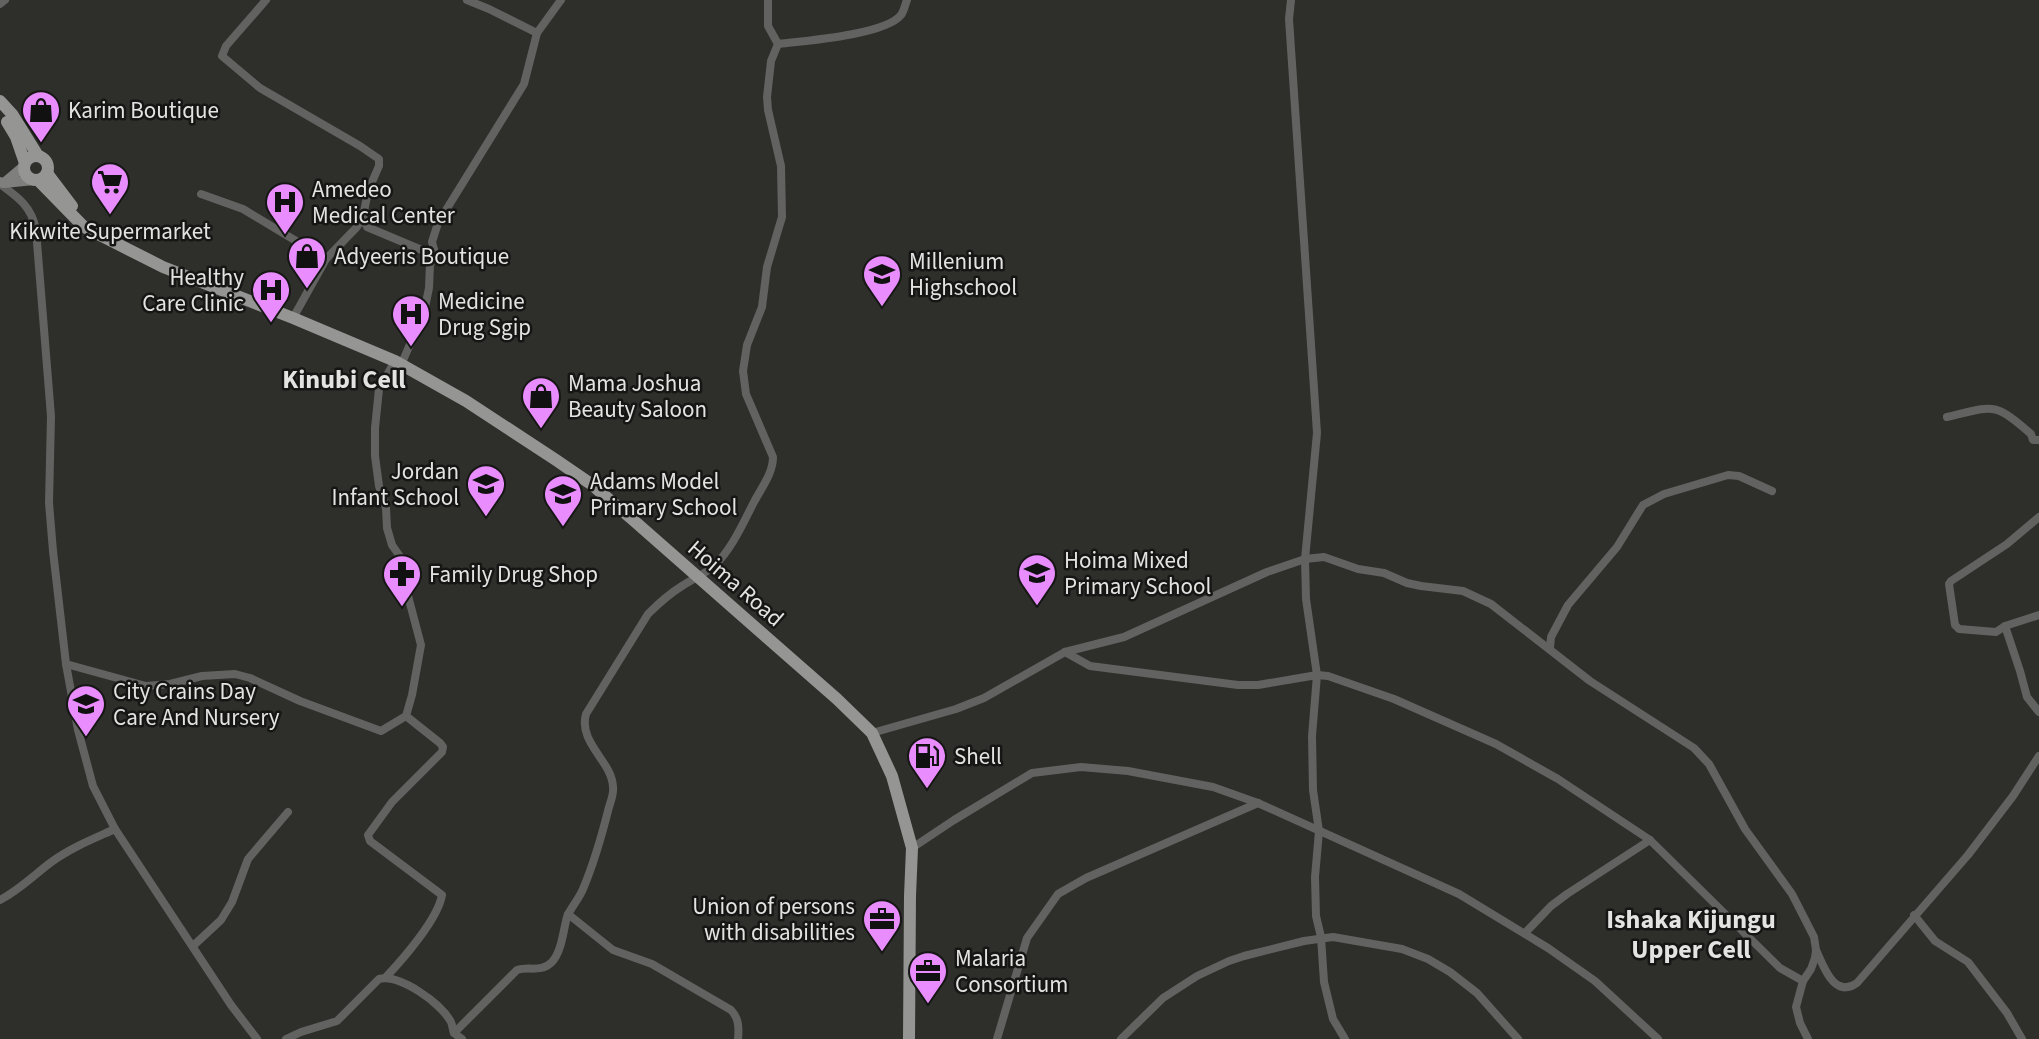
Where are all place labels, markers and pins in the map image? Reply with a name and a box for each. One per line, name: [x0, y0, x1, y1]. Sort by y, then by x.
shop icon: Karim Boutique: [20, 89, 62, 144]
place label: Karim Boutique: [68, 94, 219, 127]
supermarket icon: Kikwite Supermarket: [89, 161, 131, 216]
place label: Amedeo Medical Center: [312, 173, 456, 232]
hospital icon: Amedeo Medical Center: [264, 181, 306, 236]
place label: Kikwite Supermarket: [9, 215, 211, 248]
shop icon: Adyeeris Boutique: [286, 235, 328, 290]
place label: Adyeeris Boutique: [334, 240, 509, 273]
place label: Millenium Highschool: [909, 245, 1017, 304]
school or university icon: Millenium Highschool: [861, 253, 903, 308]
place label: Healthy Care Clinic: [142, 261, 244, 320]
hospital icon: Healthy Care Clinic: [250, 269, 292, 324]
place label: Medicine Drug Sgip: [438, 285, 531, 344]
hospital icon: Medicine Drug Sgip: [390, 293, 432, 348]
place label: Mama Joshua Beauty Saloon: [568, 367, 707, 426]
shop icon: Mama Joshua Beauty Saloon: [520, 375, 562, 430]
place label: Jordan Infant School: [331, 455, 459, 514]
school or university icon: Jordan Infant School: [465, 463, 507, 518]
place label: Adams Model Primary School: [590, 465, 737, 524]
school or university icon: Adams Model Primary School: [542, 473, 584, 528]
place label: Hoima Mixed Primary School: [1064, 544, 1211, 603]
school or university icon: Hoima Mixed Primary School: [1016, 552, 1058, 607]
pharmacy icon: Family Drug Shop: [381, 553, 423, 608]
place label: Family Drug Shop: [429, 558, 598, 591]
place label: City Crains Day Care And Nursery: [113, 675, 280, 734]
school or university icon: City Crains Day Care And Nursery: [65, 683, 107, 738]
fuel station icon: Shell: [906, 735, 948, 790]
place label: Shell: [954, 740, 1002, 773]
place label: Union of persons with disabilities: [692, 890, 855, 949]
office icon: Union of persons with disabilities: [861, 898, 903, 953]
place label: Malaria Consortium: [955, 942, 1068, 1001]
office icon: Malaria Consortium: [907, 950, 949, 1005]

